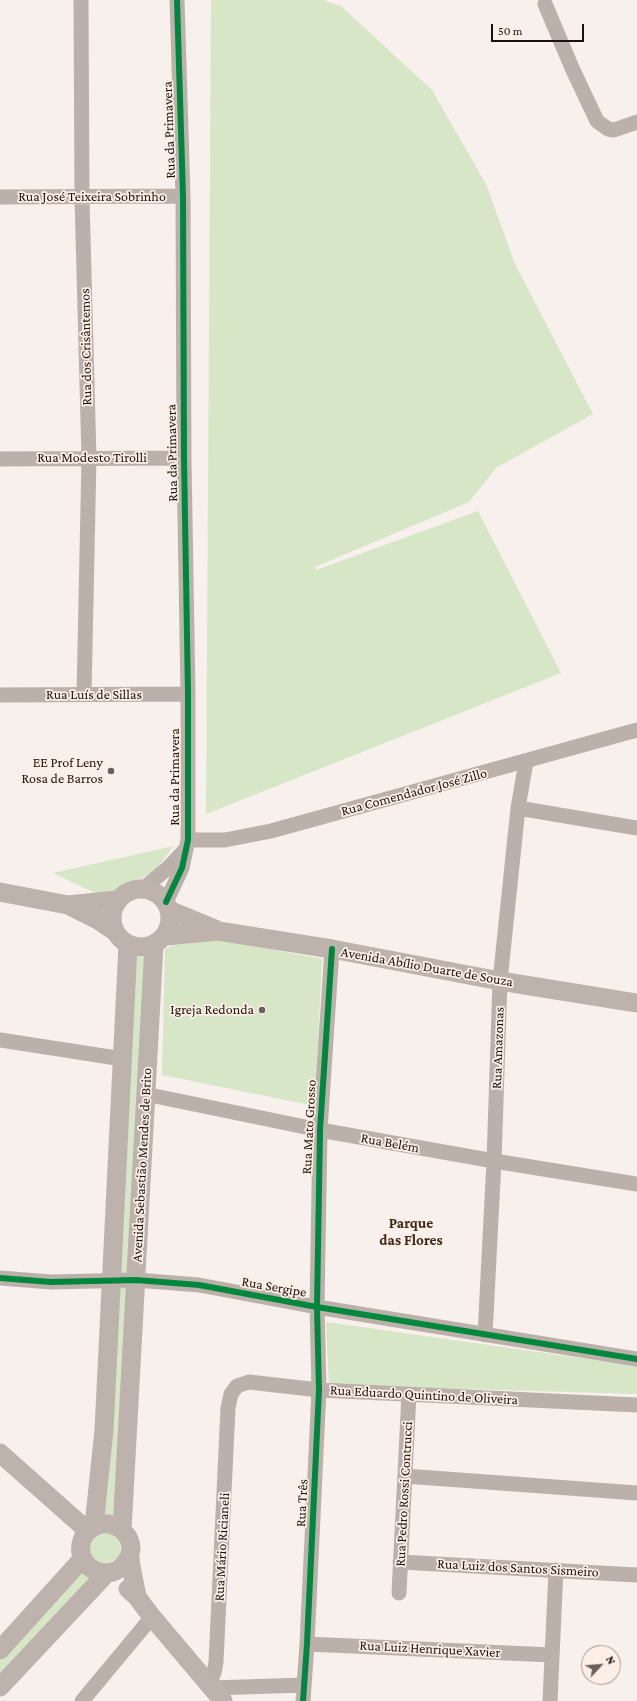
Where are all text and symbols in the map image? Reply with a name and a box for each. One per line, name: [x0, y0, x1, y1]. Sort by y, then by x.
scale bar: [493, 16, 586, 42]
text: 50 m: [498, 24, 522, 38]
street label: Rua da Primavera: [159, 81, 179, 179]
street label: Rua José Teixeira Sobrinho: [18, 189, 166, 205]
street label: Rua dos Crisântemos: [77, 288, 95, 406]
street label: Rua da Primavera: [163, 404, 181, 502]
street label: Rua Modesto Tirolli: [37, 450, 147, 466]
street label: Rua Luís de Sillas: [46, 687, 142, 703]
street label: Rua da Primavera: [167, 728, 183, 826]
place label: EE Prof Leny Rosa de Barros: [21, 755, 103, 788]
street label: Rua Comendador José Zillo: [339, 764, 489, 820]
marker: EE Prof Leny Rosa de Barros: [106, 766, 116, 776]
street label: Avenida Abílio Duarte de Souza: [340, 944, 514, 990]
place label: Igreja Redonda: [170, 1002, 254, 1018]
marker: Igreja Redonda: [257, 1005, 267, 1015]
street label: Rua Amazonas: [488, 1007, 508, 1089]
street label: Avenida Sebastião Mendes de Brito: [129, 1067, 155, 1263]
street label: Rua Mato Grosso: [298, 1079, 320, 1175]
street label: Rua Belém: [359, 1130, 421, 1156]
district label: Parque das Flores: [379, 1214, 443, 1249]
street label: Rua Sergipe: [240, 1273, 308, 1301]
street label: Rua Eduardo Quintino de Oliveira: [330, 1382, 518, 1408]
street label: Rua Pedro Rossi Contrucci: [392, 1421, 416, 1567]
street label: Rua Três: [292, 1479, 312, 1527]
street label: Rua Mário Ricianeli: [211, 1492, 233, 1602]
street label: Rua Luiz dos Santos Sismeiro: [437, 1555, 599, 1581]
street label: Rua Luiz Henrique Xavier: [359, 1637, 501, 1661]
north arrow: [581, 1645, 621, 1685]
text: N: [604, 1654, 618, 1666]

